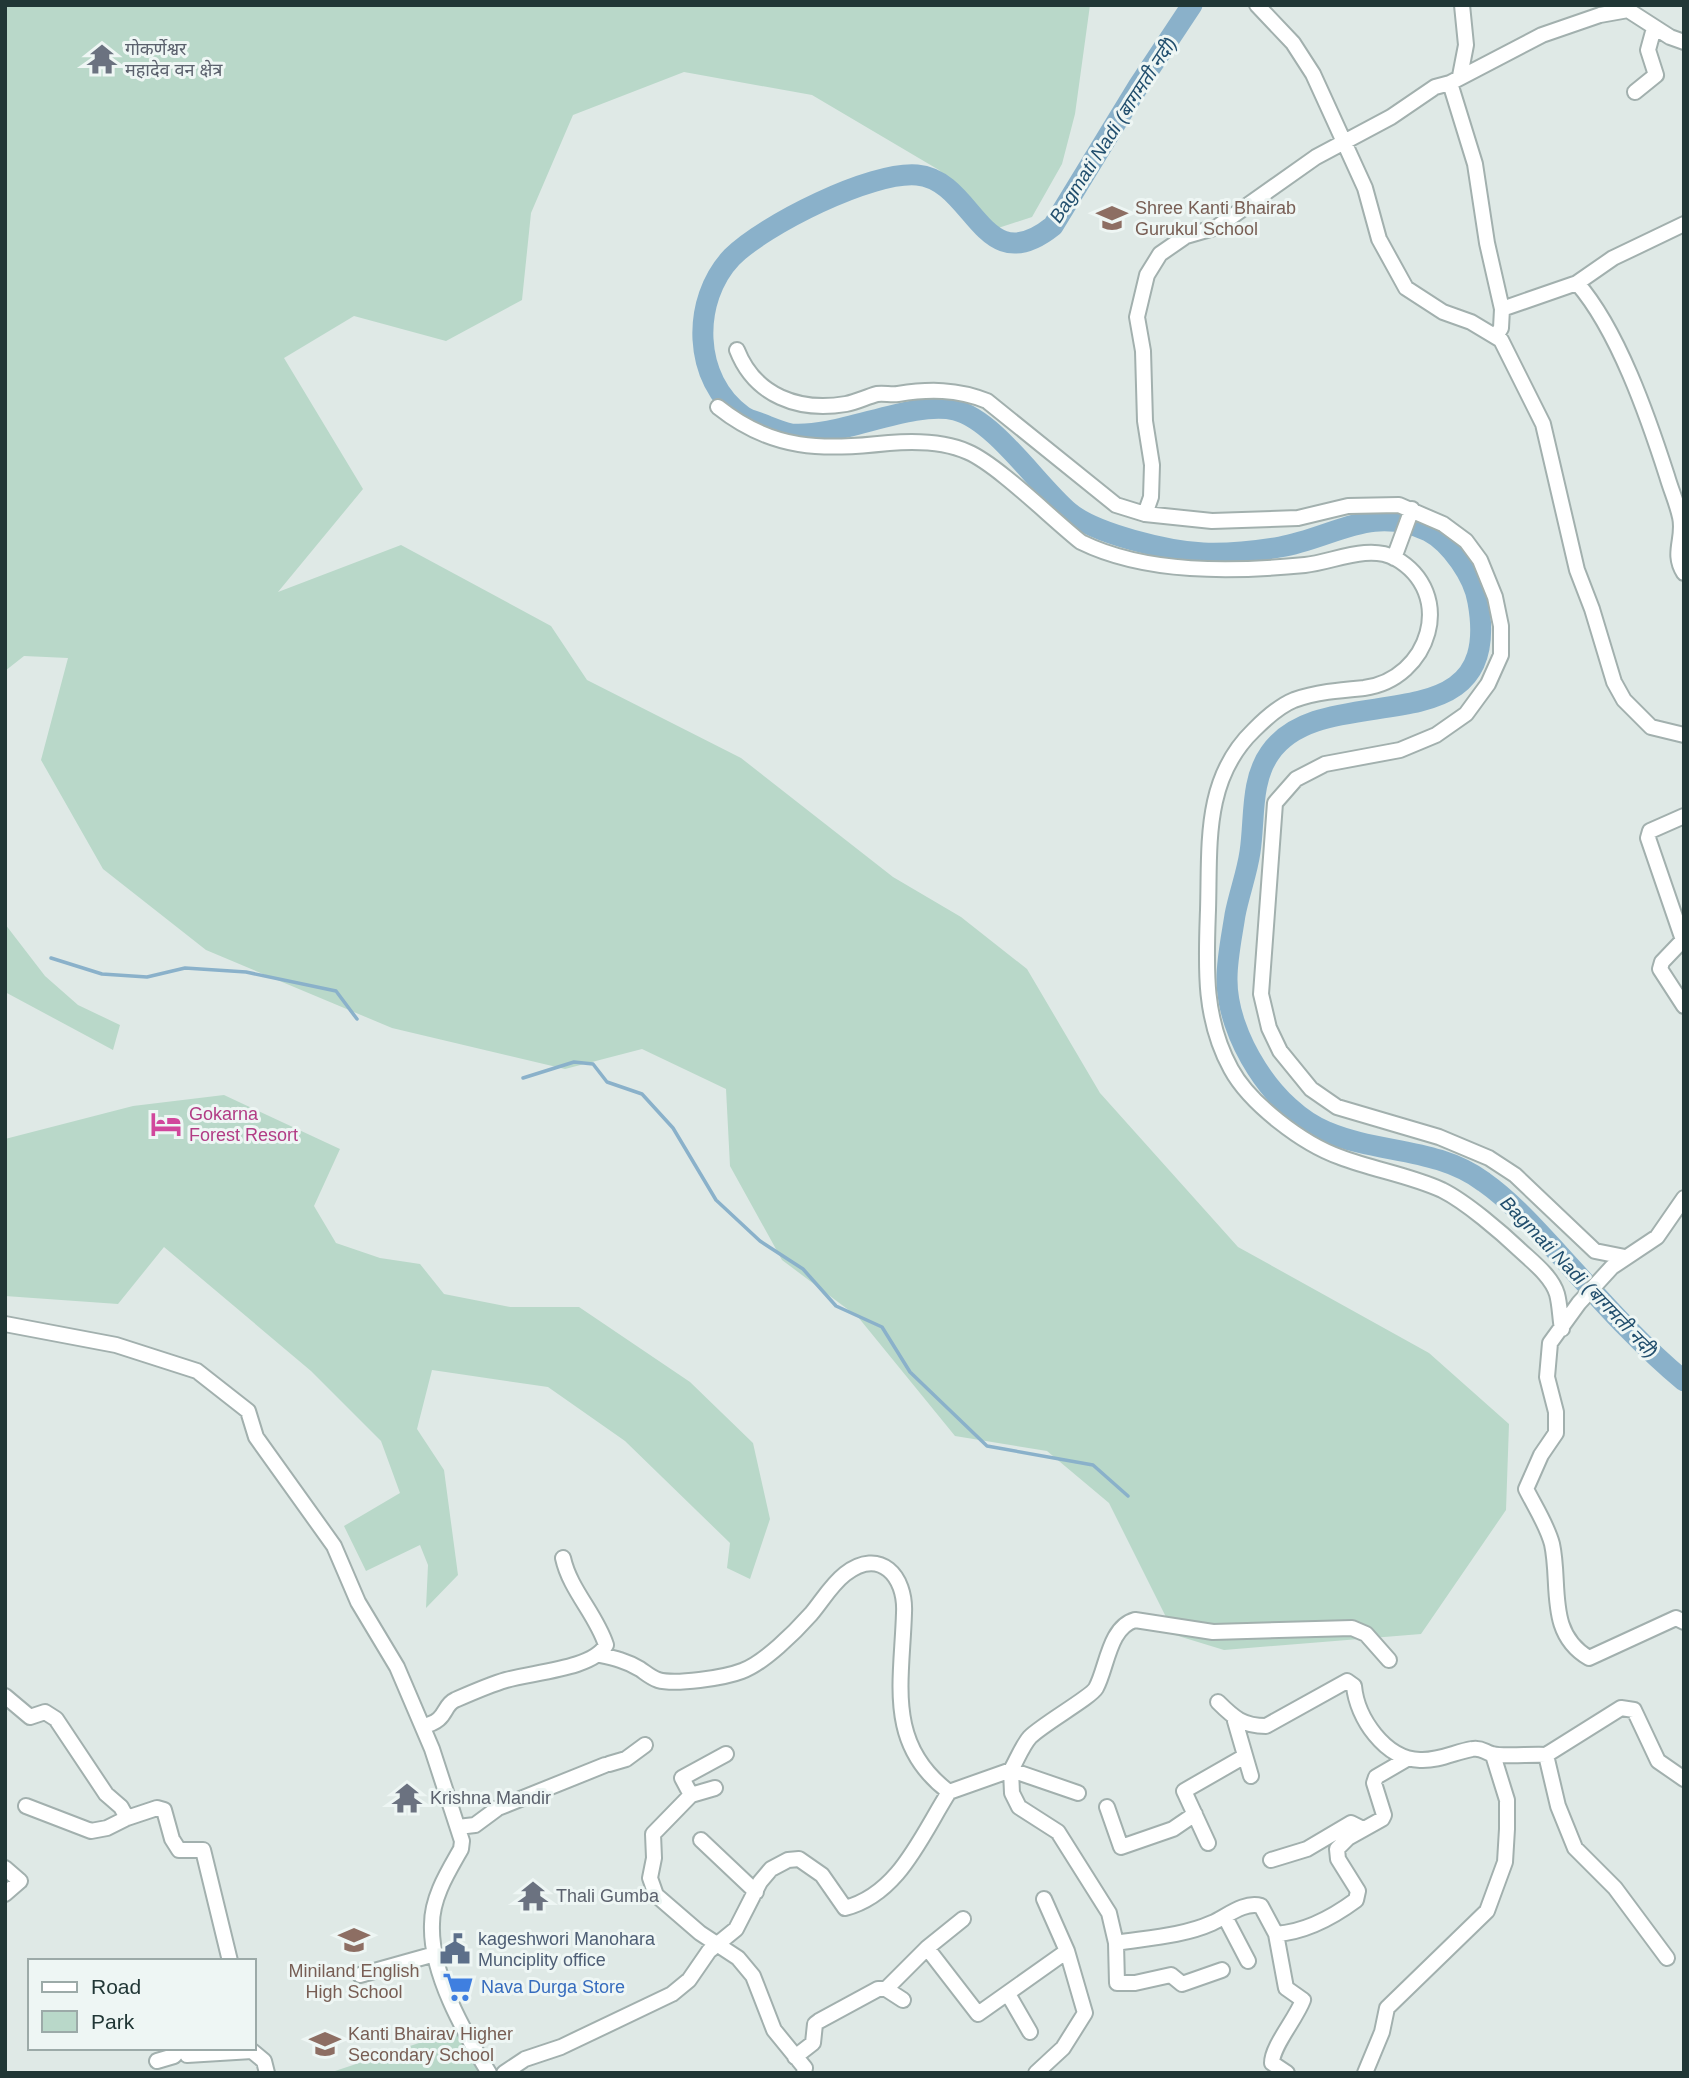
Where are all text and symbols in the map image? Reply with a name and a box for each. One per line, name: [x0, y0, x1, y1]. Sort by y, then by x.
water label: Bagmati Nadi (बागमती नदी): [1044, 33, 1181, 226]
place label: गोकर्णेश्वर महादेव वन क्षेत्र: [125, 38, 223, 80]
temple icon: गोकर्णेश्वर महादेव वन क्षेत्र: [85, 42, 119, 76]
place label: Shree Kanti Bhairab Gurukul School: [1135, 198, 1296, 239]
school or university icon: Shree Kanti Bhairab Gurukul School: [1095, 201, 1129, 235]
place label: Gokarna Forest Resort: [189, 1104, 298, 1145]
hotel icon: Gokarna Forest Resort: [149, 1107, 183, 1141]
water label: Bagmati Nadi (बागमती नदी): [1496, 1191, 1662, 1362]
temple icon: Krishna Mandir: [390, 1781, 424, 1815]
place label: Krishna Mandir: [430, 1788, 551, 1808]
temple icon: Thali Gumba: [516, 1879, 550, 1913]
place label: Thali Gumba: [556, 1886, 660, 1906]
school or university icon: Miniland English High School: [337, 1923, 371, 1957]
place label: kageshwori Manohara Munciplity office: [478, 1929, 656, 1970]
public building icon: kageshwori Manohara Munciplity office: [438, 1932, 472, 1966]
legend: [28, 1959, 256, 2050]
place label: Miniland English High School: [288, 1961, 420, 2002]
supermarket icon: Nava Durga Store: [441, 1970, 475, 2004]
text: Road: [91, 1975, 141, 1998]
place label: Nava Durga Store: [481, 1977, 625, 1997]
text: Park: [91, 2010, 135, 2033]
place label: Kanti Bhairav Higher Secondary School: [348, 2024, 513, 2065]
school or university icon: Kanti Bhairav Higher Secondary School: [308, 2027, 342, 2061]

